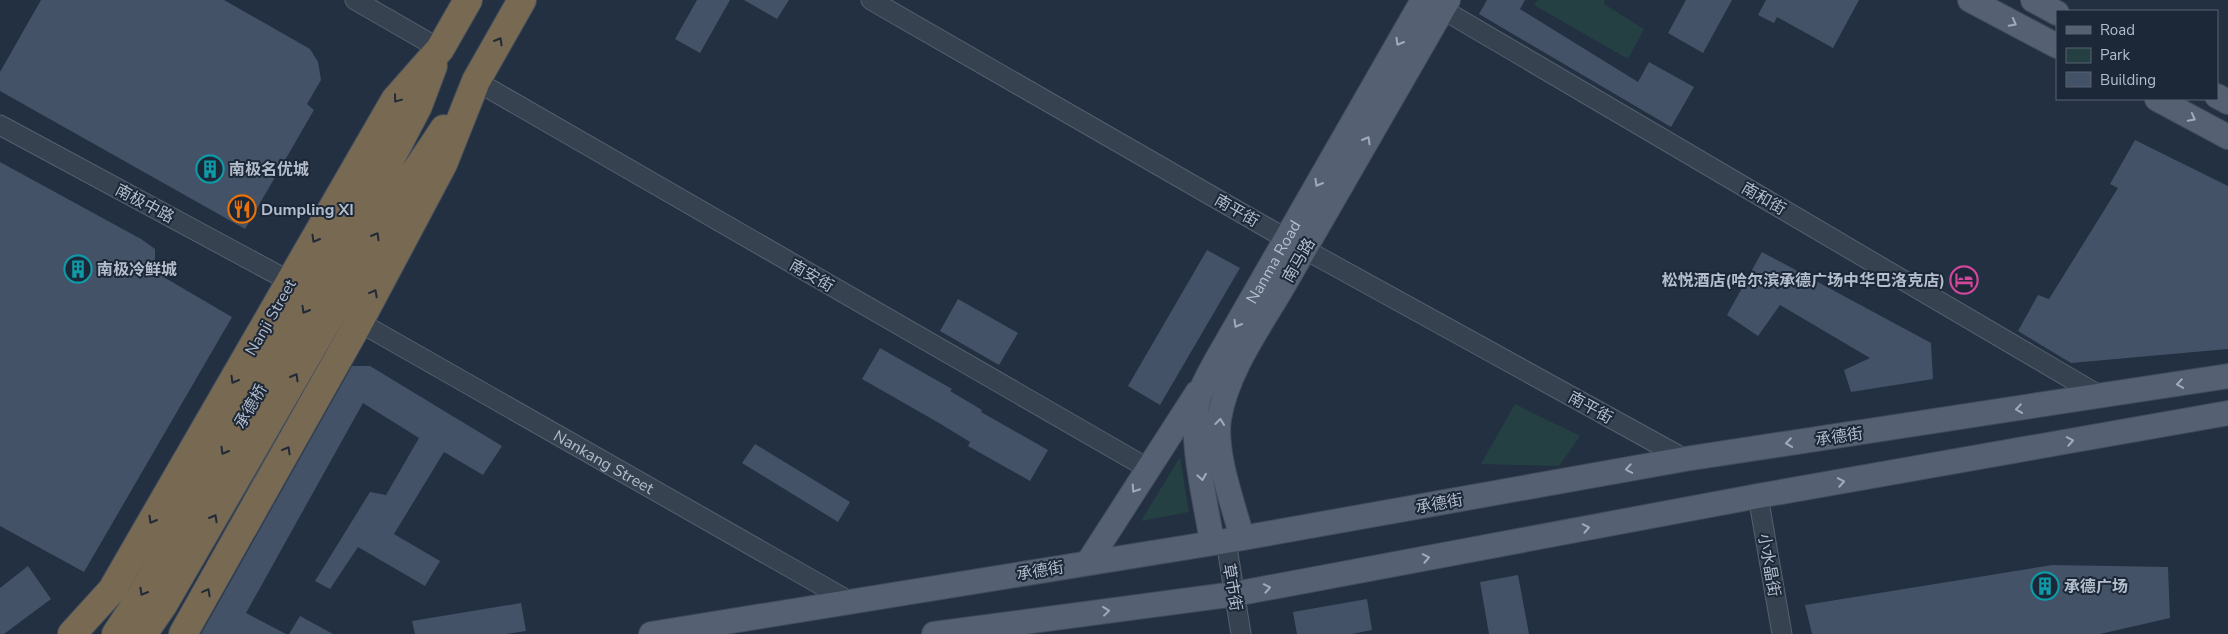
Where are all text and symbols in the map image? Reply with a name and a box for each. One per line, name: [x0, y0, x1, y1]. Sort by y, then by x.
legend: [2056, 10, 2218, 100]
one-way arrow: [2008, 17, 2017, 27]
text: Road: [2100, 20, 2135, 40]
one-way arrow: [493, 37, 503, 46]
one-way arrow: [1395, 37, 1405, 46]
text: Park: [2100, 45, 2130, 65]
text: Building: [2100, 70, 2156, 90]
one-way arrow: [394, 93, 403, 103]
one-way arrow: [2187, 112, 2196, 122]
one-way arrow: [1361, 136, 1371, 145]
building icon: 南极名优城: [195, 154, 225, 184]
place label: 南极名优城: [229, 159, 309, 181]
street label: 南和街: [1737, 177, 1790, 220]
one-way arrow: [1314, 178, 1324, 187]
street label: 南极中路: [111, 179, 178, 229]
street label: 南平街: [1210, 189, 1263, 232]
restaurant icon: Dumpling XI: [227, 194, 257, 224]
place label: Dumpling XI: [261, 199, 354, 221]
street label: Nanma Road: [1241, 216, 1306, 308]
one-way arrow: [370, 233, 380, 242]
one-way arrow: [311, 234, 321, 243]
street label: 南马路: [1277, 234, 1320, 287]
building icon: 南极冷鲜城: [63, 254, 93, 284]
street label: 南安街: [785, 254, 838, 297]
place label: 南极冷鲜城: [97, 259, 177, 281]
hotel icon: 松悦酒店(哈尔滨承德广场中华巴洛克店): [1949, 265, 1979, 295]
place label: 松悦酒店(哈尔滨承德广场中华巴洛克店): [1662, 270, 1945, 292]
street label: Nanji Street: [240, 275, 302, 360]
one-way arrow: [368, 289, 378, 298]
one-way arrow: [301, 305, 311, 314]
one-way arrow: [1233, 319, 1243, 328]
one-way arrow: [289, 373, 299, 382]
one-way arrow: [230, 374, 240, 383]
one-way arrow: [2176, 378, 2184, 389]
street label: 承德桥: [229, 380, 272, 433]
street label: 南平街: [1564, 387, 1617, 429]
one-way arrow: [2015, 403, 2023, 414]
one-way arrow: [1214, 417, 1225, 425]
street label: 承德街: [1814, 423, 1864, 451]
street label: Nankang Street: [549, 425, 658, 500]
one-way arrow: [2065, 437, 2074, 447]
one-way arrow: [1785, 438, 1794, 448]
one-way arrow: [220, 446, 230, 455]
one-way arrow: [280, 446, 290, 455]
one-way arrow: [1625, 463, 1633, 473]
one-way arrow: [1197, 472, 1207, 481]
one-way arrow: [1836, 477, 1845, 487]
one-way arrow: [1132, 484, 1142, 493]
street label: 承德街: [1414, 489, 1465, 519]
one-way arrow: [207, 514, 217, 523]
one-way arrow: [149, 515, 159, 524]
one-way arrow: [1582, 524, 1591, 534]
street label: 小水晶街: [1753, 532, 1785, 599]
one-way arrow: [1422, 554, 1431, 564]
street label: 承德街: [1015, 556, 1066, 586]
street label: 草市街: [1217, 562, 1247, 613]
building icon: 承德广场: [2030, 571, 2060, 601]
place label: 承德广场: [2064, 576, 2128, 598]
one-way arrow: [1262, 584, 1271, 594]
one-way arrow: [140, 587, 150, 596]
one-way arrow: [201, 588, 211, 597]
one-way arrow: [1101, 606, 1110, 616]

